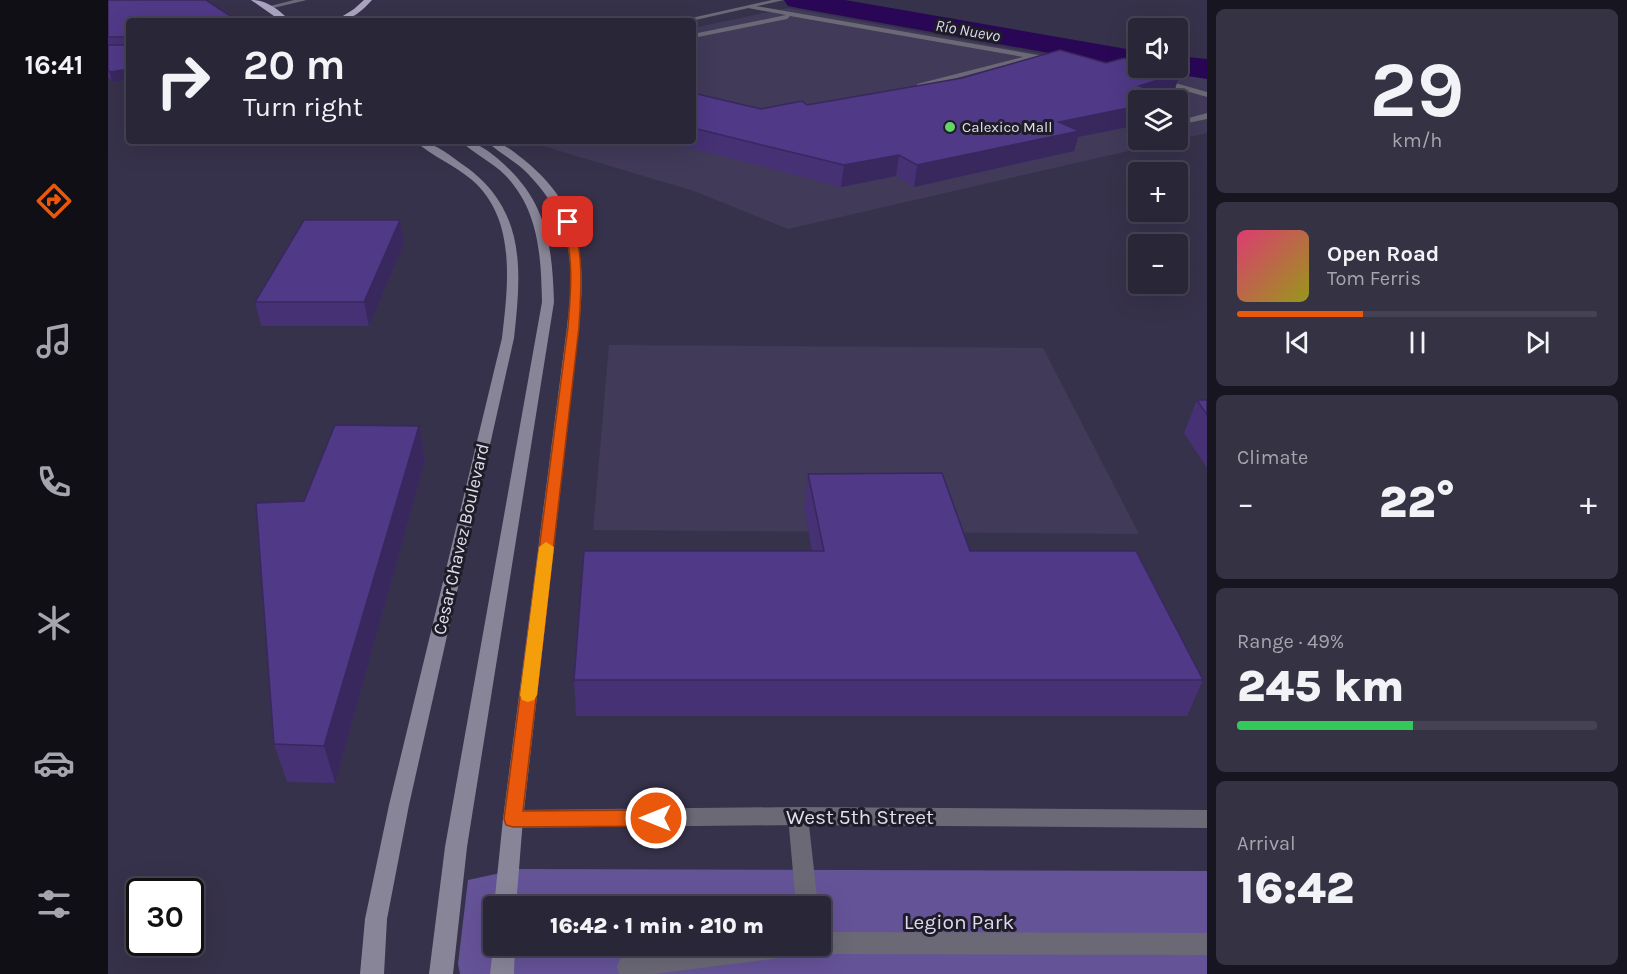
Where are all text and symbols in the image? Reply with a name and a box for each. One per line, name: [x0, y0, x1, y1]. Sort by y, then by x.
water label: Río Nuevo: [934, 15, 1002, 46]
map controls: [1128, 18, 1188, 294]
button: sound: [1128, 18, 1188, 78]
text: 20 m: [243, 40, 345, 90]
icon: right: [144, 42, 222, 120]
text: 29: [1370, 44, 1464, 136]
text: 16:41: [25, 49, 83, 81]
button: layers: [1128, 90, 1188, 150]
text: Turn right: [243, 91, 363, 123]
place label: Calexico Mall: [962, 118, 1052, 136]
marker: Calexico Mall: [943, 120, 957, 134]
text: km/h: [1392, 129, 1442, 152]
button: +: [1128, 162, 1188, 222]
icon: directions: [33, 180, 75, 222]
pin: [542, 196, 593, 247]
icon: arrive: [551, 205, 584, 238]
button: −: [1128, 234, 1188, 294]
text: Open Road: [1327, 241, 1439, 267]
text: Tom Ferris: [1327, 267, 1421, 290]
icon: music: [33, 320, 75, 362]
icon: previous: [1281, 326, 1314, 359]
icon: pause: [1401, 326, 1434, 359]
icon: next: [1521, 326, 1554, 359]
street label: Cesar Chavez Boulevard: [428, 441, 494, 637]
text: Climate: [1237, 446, 1308, 469]
icon: phone: [33, 461, 75, 503]
text: 22°: [1379, 476, 1455, 528]
text: −: [1237, 484, 1254, 522]
text: +: [1580, 484, 1597, 522]
icon: climate: [33, 602, 75, 644]
text: Range · 49%: [1237, 630, 1344, 653]
text: 245 km: [1237, 660, 1404, 712]
icon: car: [33, 742, 75, 784]
position arrow: [624, 786, 688, 850]
street label: West 5th Street: [786, 805, 934, 829]
text: Arrival: [1237, 832, 1296, 855]
text: 16:42: [1237, 862, 1354, 914]
speed limit sign: 30: [126, 878, 204, 956]
icon: filters: [33, 883, 75, 925]
park label: Legion Park: [904, 910, 1014, 934]
text: 16:42 · 1 min · 210 m: [550, 913, 764, 939]

